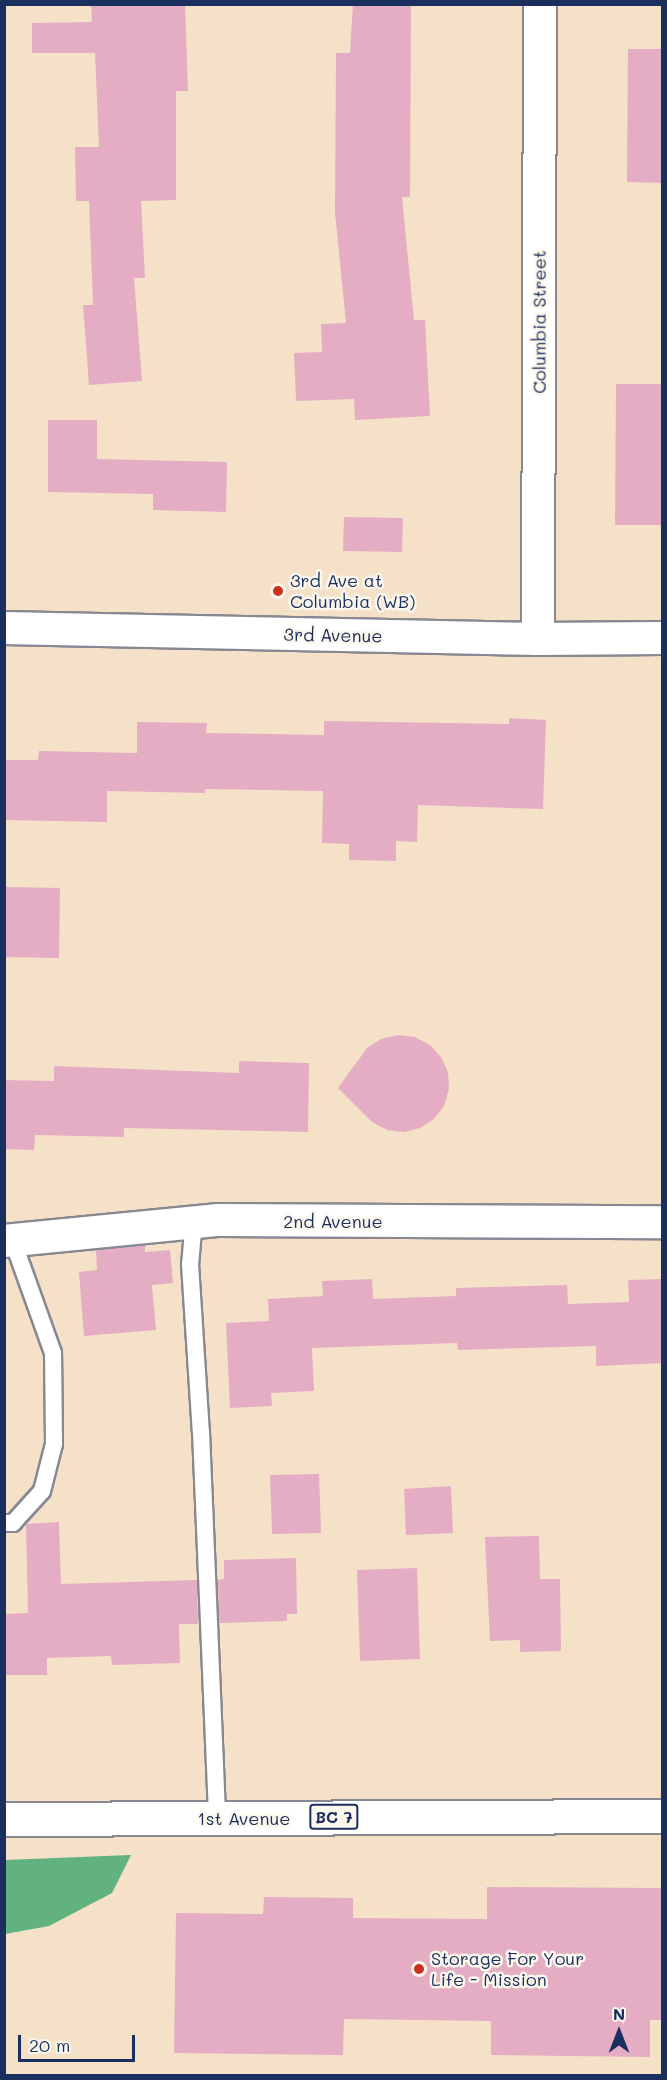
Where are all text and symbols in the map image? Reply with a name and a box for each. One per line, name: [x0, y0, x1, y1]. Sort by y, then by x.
street label: Columbia Street: [528, 250, 550, 394]
place label: 3rd Ave at Columbia (WB): [290, 570, 415, 612]
marker: 3rd Ave at Columbia (WB): [271, 584, 285, 598]
street label: 3rd Avenue: [283, 623, 383, 647]
street label: 2nd Avenue: [283, 1210, 383, 1232]
road number: BC 7: [308, 1804, 360, 1830]
street label: 1st Avenue: [198, 1807, 290, 1829]
place label: Storage For Your Life - Mission: [431, 1948, 584, 1990]
marker: Storage For Your Life - Mission: [412, 1962, 426, 1976]
north arrow: [589, 2002, 649, 2062]
text: N: [613, 2003, 625, 2024]
scale bar: [21, 2023, 138, 2061]
text: 20 m: [29, 2033, 70, 2057]

